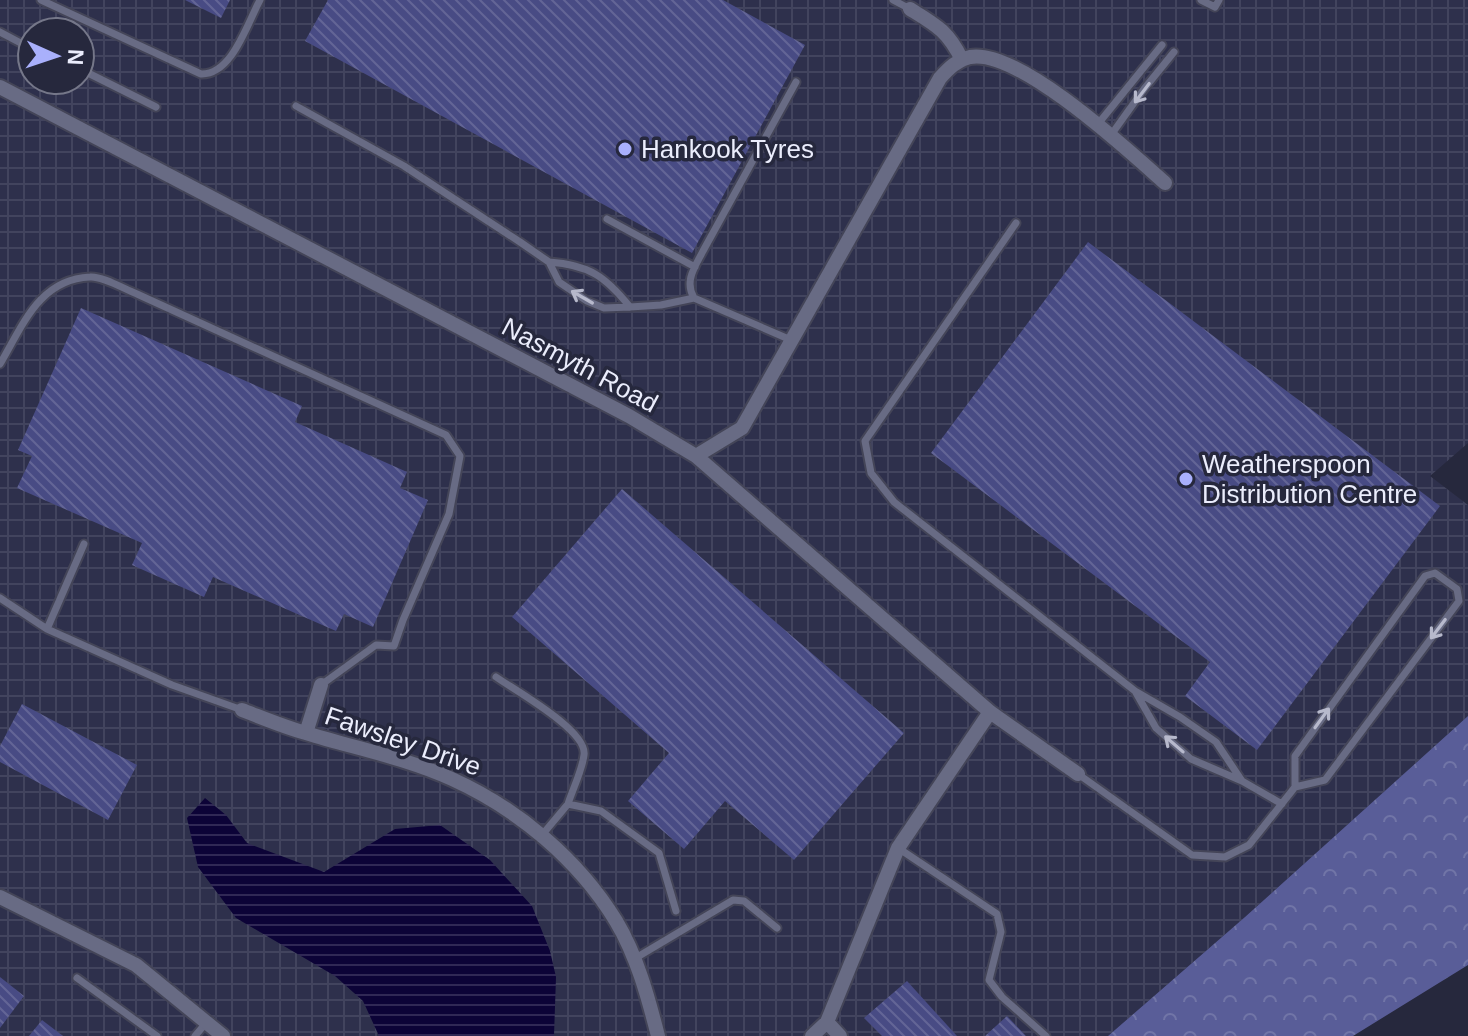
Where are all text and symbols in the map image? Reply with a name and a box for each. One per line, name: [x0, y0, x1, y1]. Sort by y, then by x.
north arrow: [16, 16, 96, 96]
text: N: [63, 48, 88, 66]
one-way arrow: [1133, 81, 1150, 103]
place label: Hankook Tyres: [641, 134, 814, 164]
marker: Hankook Tyres: [616, 140, 634, 158]
one-way arrow: [571, 289, 594, 305]
street label: Nasmyth Road: [497, 311, 663, 419]
place label: Weatherspoon Distribution Centre: [1202, 449, 1417, 509]
marker: Weatherspoon Distribution Centre: [1177, 470, 1195, 488]
one-way arrow: [1430, 618, 1446, 640]
street label: Fawsley Drive: [321, 700, 485, 782]
one-way arrow: [1314, 708, 1331, 729]
one-way arrow: [1165, 735, 1185, 753]

